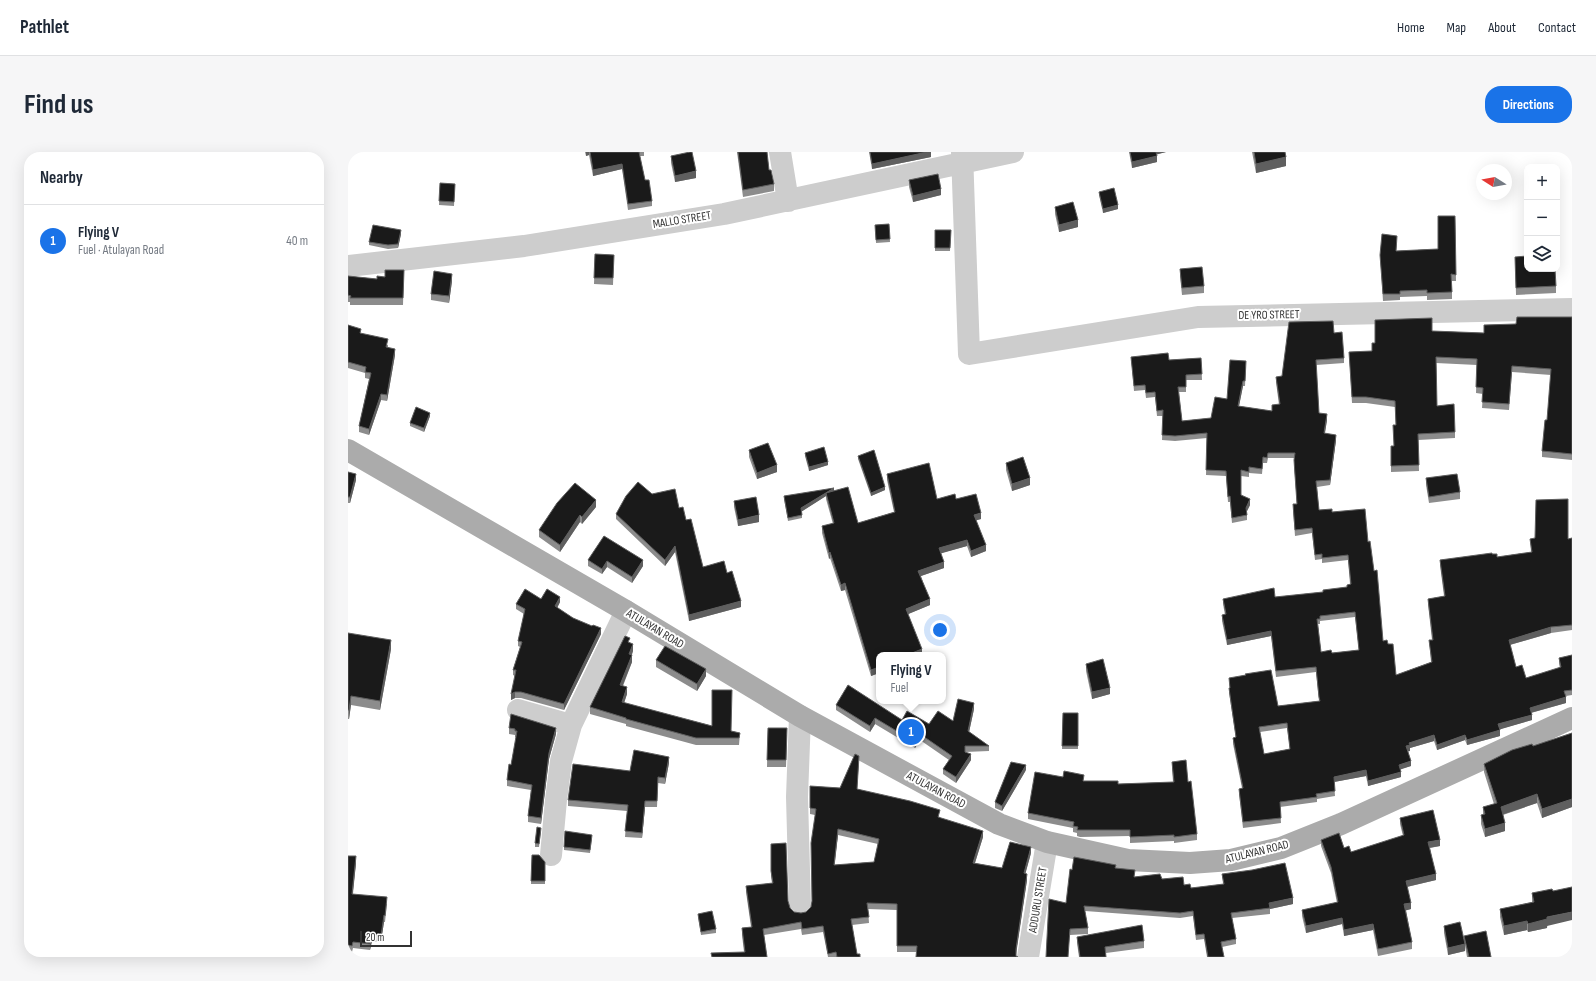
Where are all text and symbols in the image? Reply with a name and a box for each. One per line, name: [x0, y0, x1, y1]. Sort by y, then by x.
text: Pathlet: [20, 16, 69, 39]
text: Home: [1397, 19, 1425, 36]
text: Map: [1447, 19, 1466, 36]
text: About: [1488, 19, 1516, 36]
text: Contact: [1538, 19, 1576, 36]
button: Directions: [1485, 86, 1572, 123]
text: Find us: [24, 88, 93, 121]
north arrow: [1476, 164, 1512, 200]
map controls: [1524, 164, 1560, 272]
button: +: [1524, 164, 1560, 200]
text: Nearby: [40, 168, 83, 188]
button: −: [1524, 200, 1560, 236]
street label: MALLO STREET: [652, 208, 712, 232]
text: Flying V: [78, 223, 119, 242]
text: 1: [50, 233, 56, 249]
text: 40 m: [286, 233, 308, 249]
button: layers: [1524, 236, 1560, 272]
text: Fuel · Atulayan Road: [78, 242, 164, 258]
street label: DE YRO STREET: [1238, 307, 1300, 323]
street label: ATULAYAN ROAD: [623, 605, 687, 652]
your location: [930, 620, 950, 640]
popup: [876, 652, 946, 704]
text: Flying V: [890, 661, 932, 680]
text: Fuel: [890, 680, 908, 696]
pin: 1: [898, 717, 924, 747]
street label: ATULAYAN ROAD: [903, 768, 968, 812]
street label: ATULAYAN ROAD: [1223, 837, 1290, 867]
street label: ADDURU STREET: [1025, 866, 1051, 935]
scale bar: [360, 929, 412, 948]
text: 20 m: [366, 931, 384, 944]

